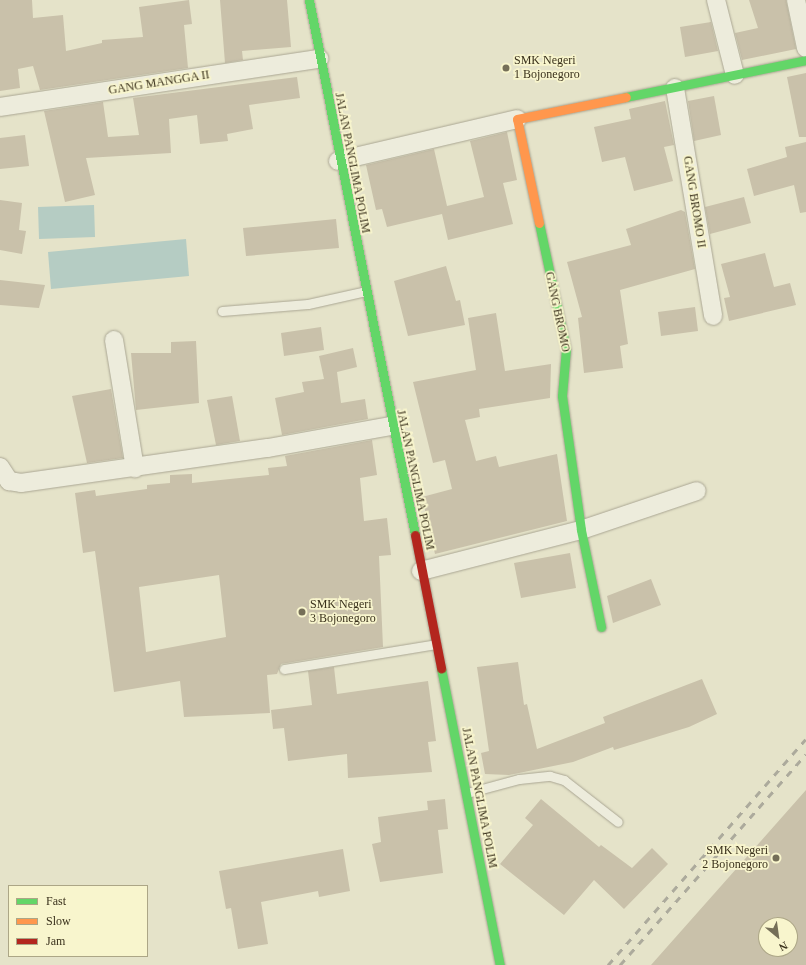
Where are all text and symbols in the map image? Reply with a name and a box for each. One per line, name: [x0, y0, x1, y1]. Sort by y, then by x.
place label: SMK Negeri 1 Bojonegoro: [514, 54, 580, 82]
marker: SMK Negeri 1 Bojonegoro: [501, 63, 511, 73]
street label: GANG MANGGA II: [107, 68, 211, 98]
street label: JALAN PANGLIMA POLIM: [331, 91, 373, 235]
street label: GANG BROMO II: [680, 155, 708, 249]
street label: GANG BROMO: [541, 271, 573, 353]
street label: JALAN PANGLIMA POLIM: [393, 408, 437, 552]
place label: SMK Negeri 3 Bojonegoro: [310, 598, 376, 626]
marker: SMK Negeri 3 Bojonegoro: [297, 607, 307, 617]
street label: JALAN PANGLIMA POLIM: [458, 726, 500, 870]
place label: SMK Negeri 2 Bojonegoro: [702, 844, 768, 872]
marker: SMK Negeri 2 Bojonegoro: [771, 853, 781, 863]
legend: [8, 885, 148, 957]
text: Fast: [46, 894, 66, 908]
text: Slow: [46, 914, 71, 928]
north arrow: [758, 917, 798, 957]
text: Jam: [46, 934, 65, 948]
text: N: [777, 939, 790, 954]

